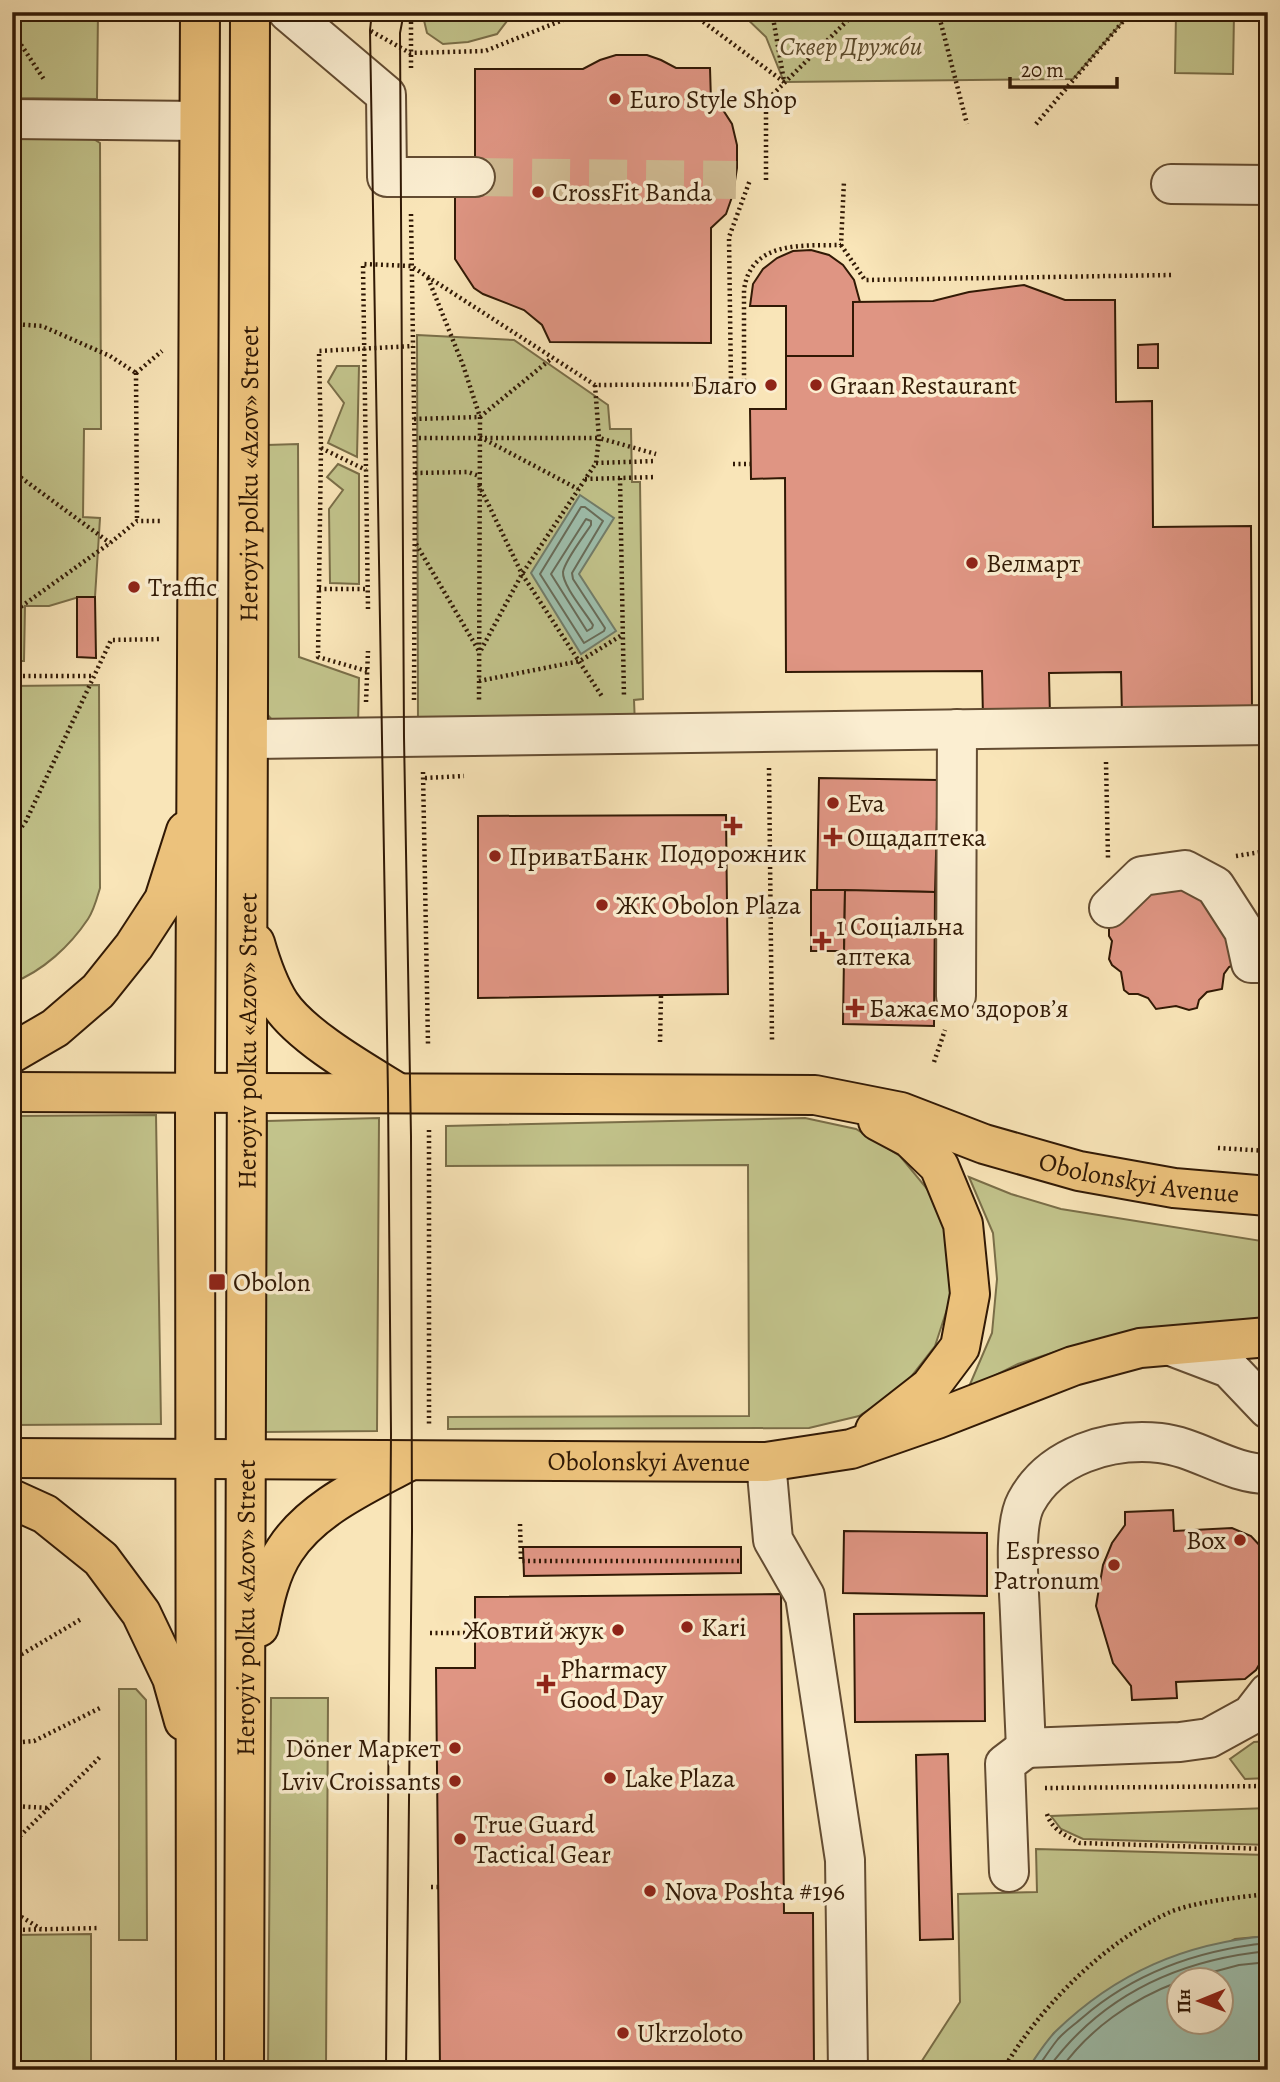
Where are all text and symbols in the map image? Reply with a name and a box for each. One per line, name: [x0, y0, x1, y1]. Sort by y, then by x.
park label: Сквер Дружби: [779, 29, 923, 64]
scale bar: [1010, 46, 1117, 90]
text: 20 m: [1021, 56, 1064, 84]
place label: Euro Style Shop: [629, 82, 797, 117]
marker: Euro Style Shop: [607, 91, 623, 107]
place label: CrossFit Banda: [552, 175, 712, 210]
marker: CrossFit Banda: [530, 184, 546, 200]
street label: Heroyiv polku «Azov» Street: [231, 325, 267, 622]
place label: Благо: [693, 368, 757, 403]
place label: Graan Restaurant: [830, 368, 1017, 403]
marker: Благо: [763, 377, 779, 393]
marker: Graan Restaurant: [808, 377, 824, 393]
place label: Велмарт: [986, 546, 1081, 581]
marker: Велмарт: [964, 555, 980, 571]
place label: Traffic: [148, 570, 217, 605]
marker: Traffic: [126, 579, 142, 595]
place label: Eva: [847, 786, 885, 821]
marker: Eva: [825, 795, 841, 811]
marker: Подорожник: [725, 818, 741, 834]
place label: Ощадаптека: [847, 820, 986, 855]
marker: Ощадаптека: [825, 829, 841, 845]
place label: Подорожник: [660, 836, 806, 871]
place label: ПриватБанк: [509, 839, 648, 874]
marker: ПриватБанк: [487, 848, 503, 864]
place label: ЖК Obolon Plaza: [616, 888, 801, 923]
street label: Heroyiv polku «Azov» Street: [230, 892, 265, 1189]
marker: ЖК Obolon Plaza: [594, 897, 610, 913]
place label: 1 Соціальна аптека: [836, 909, 964, 974]
marker: 1 Соціальна аптека: [814, 933, 830, 949]
place label: Бажаємо здоровʼя: [869, 991, 1069, 1026]
marker: Бажаємо здоровʼя: [847, 1000, 863, 1016]
street label: Obolonskyi Avenue: [1035, 1144, 1241, 1211]
place label: Obolon: [233, 1265, 311, 1300]
marker: Obolon: [207, 1272, 227, 1292]
street label: Obolonskyi Avenue: [548, 1444, 750, 1480]
street label: Heroyiv polku «Azov» Street: [228, 1459, 264, 1756]
place label: Box: [1186, 1523, 1227, 1558]
marker: Box: [1232, 1532, 1248, 1548]
place label: Espresso Patronum: [993, 1533, 1100, 1598]
marker: Espresso Patronum: [1106, 1557, 1122, 1573]
place label: Kari: [701, 1610, 746, 1645]
place label: Жовтий жук: [464, 1613, 604, 1648]
marker: Kari: [679, 1619, 695, 1635]
marker: Жовтий жук: [610, 1622, 626, 1638]
place label: Pharmacy Good Day: [560, 1652, 667, 1717]
marker: Pharmacy Good Day: [538, 1676, 554, 1692]
place label: Döner Маркет: [285, 1731, 441, 1766]
marker: Döner Маркет: [447, 1740, 463, 1756]
place label: Lake Plaza: [624, 1761, 735, 1796]
place label: Lviv Croissants: [281, 1764, 441, 1799]
marker: Lake Plaza: [602, 1770, 618, 1786]
marker: Lviv Croissants: [447, 1773, 463, 1789]
place label: True Guard Tactical Gear: [474, 1807, 611, 1872]
marker: True Guard Tactical Gear: [452, 1831, 468, 1847]
place label: Nova Poshta #196: [664, 1874, 845, 1909]
marker: Nova Poshta #196: [642, 1883, 658, 1899]
north arrow: [1164, 1966, 1234, 2036]
text: Пн: [1171, 1989, 1197, 2014]
place label: Ukrzoloto: [637, 2016, 743, 2051]
marker: Ukrzoloto: [615, 2025, 631, 2041]

